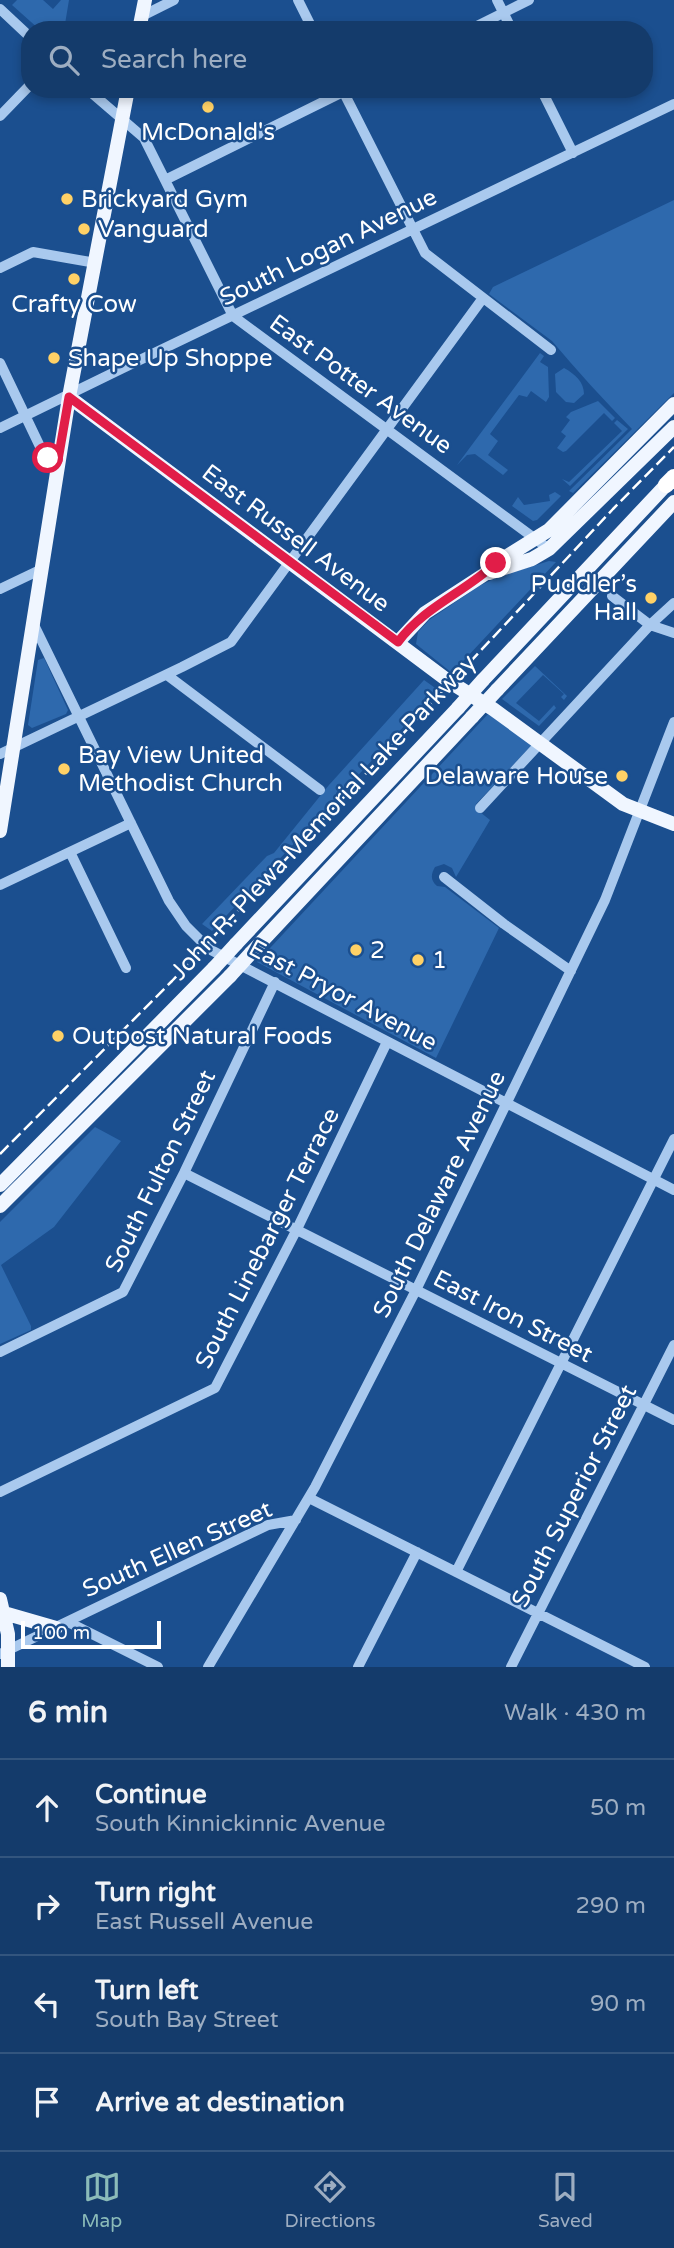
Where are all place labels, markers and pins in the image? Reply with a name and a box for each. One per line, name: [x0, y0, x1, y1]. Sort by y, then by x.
marker: McDonald's: [200, 99, 216, 115]
place label: McDonald's: [141, 118, 275, 147]
place label: Brickyard Gym: [81, 185, 248, 214]
marker: Brickyard Gym: [59, 191, 75, 207]
place label: Vanguard: [98, 215, 209, 244]
marker: Vanguard: [76, 221, 92, 237]
marker: Crafty Cow: [66, 271, 82, 287]
place label: Crafty Cow: [11, 290, 137, 319]
place label: Shape Up Shoppe: [68, 344, 272, 373]
marker: Shape Up Shoppe: [46, 350, 62, 366]
place label: Puddler’s Hall: [531, 570, 637, 627]
marker: Puddler’s Hall: [643, 590, 659, 606]
place label: Bay View United Methodist Church: [78, 741, 283, 798]
marker: Bay View United Methodist Church: [56, 761, 72, 777]
place label: Delaware House: [424, 762, 608, 791]
marker: Delaware House: [614, 768, 630, 784]
place label: 2: [370, 936, 385, 965]
marker: 2: [348, 942, 364, 958]
place label: 1: [432, 946, 447, 975]
marker: 1: [410, 952, 426, 968]
place label: Outpost Natural Foods: [72, 1022, 332, 1051]
marker: Outpost Natural Foods: [50, 1028, 66, 1044]

